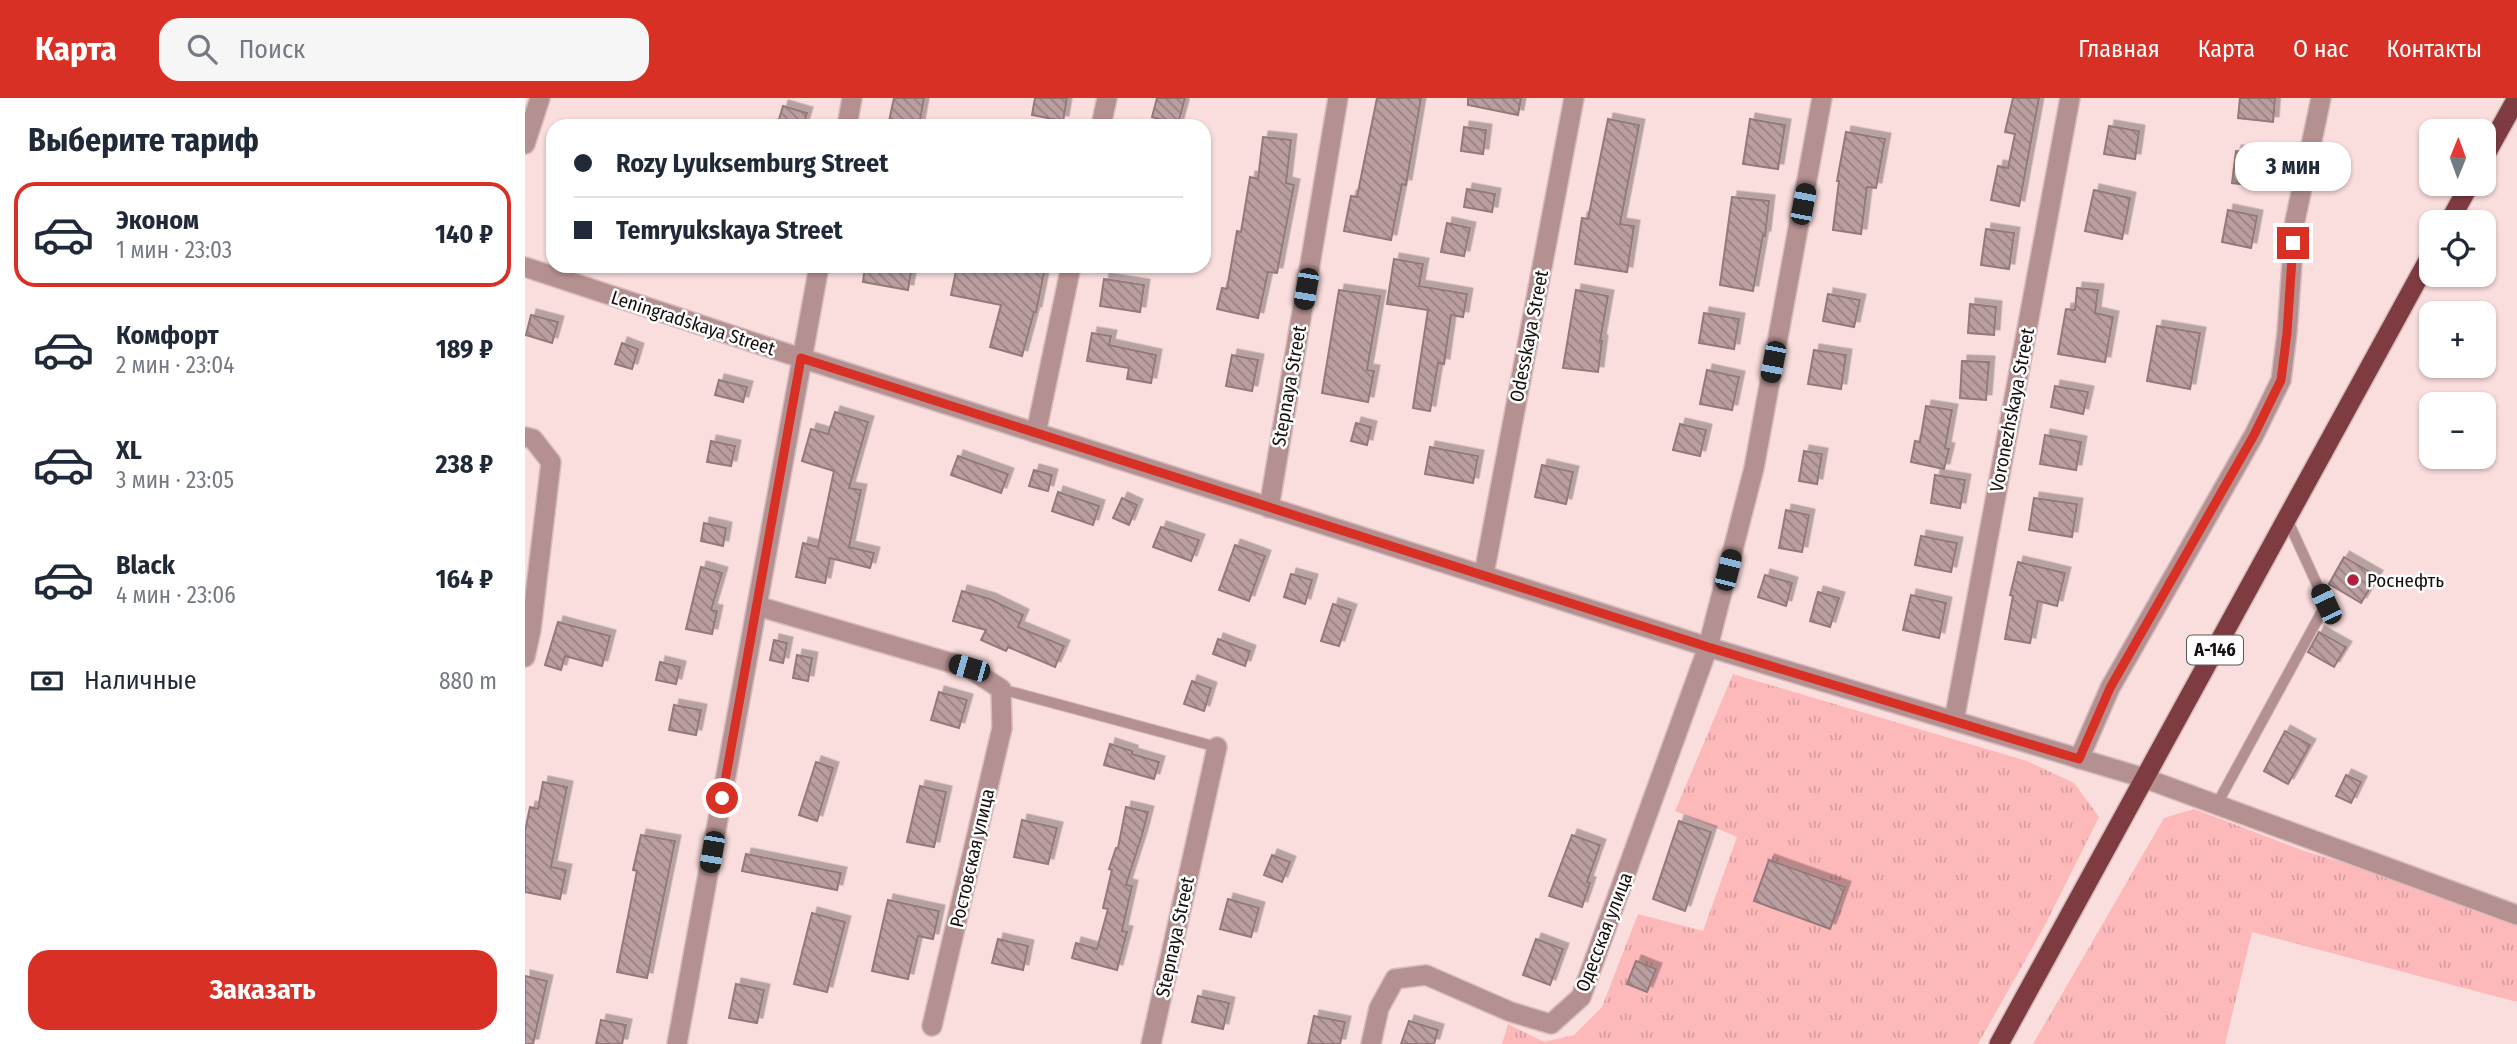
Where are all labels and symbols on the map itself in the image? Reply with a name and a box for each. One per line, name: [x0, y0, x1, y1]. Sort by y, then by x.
north arrow: [2419, 119, 2495, 196]
callout: 3 мин: [2235, 142, 2351, 190]
car: [1789, 181, 1818, 227]
route end: [2277, 227, 2309, 259]
car: [1293, 266, 1320, 312]
street label: Odesskaya Street: [1505, 267, 1553, 404]
street label: Leningradskaya Street: [608, 286, 779, 361]
street label: Stepnaya Street: [1267, 323, 1311, 448]
street label: Voronezhskaya Street: [1985, 325, 2039, 494]
car: [1759, 339, 1788, 385]
car: [1713, 547, 1744, 593]
place label: Роснефть: [2367, 569, 2444, 592]
marker: Роснефть: [2345, 572, 2361, 588]
car: [2308, 581, 2345, 627]
road number: А-146: [2187, 636, 2243, 664]
car: [946, 652, 993, 684]
route start: [706, 782, 738, 814]
street label: Ростовская улица: [945, 786, 999, 930]
car: [699, 829, 726, 875]
street label: Одесская улица: [1571, 869, 1637, 995]
street label: Stepnaya Street: [1151, 874, 1199, 999]

